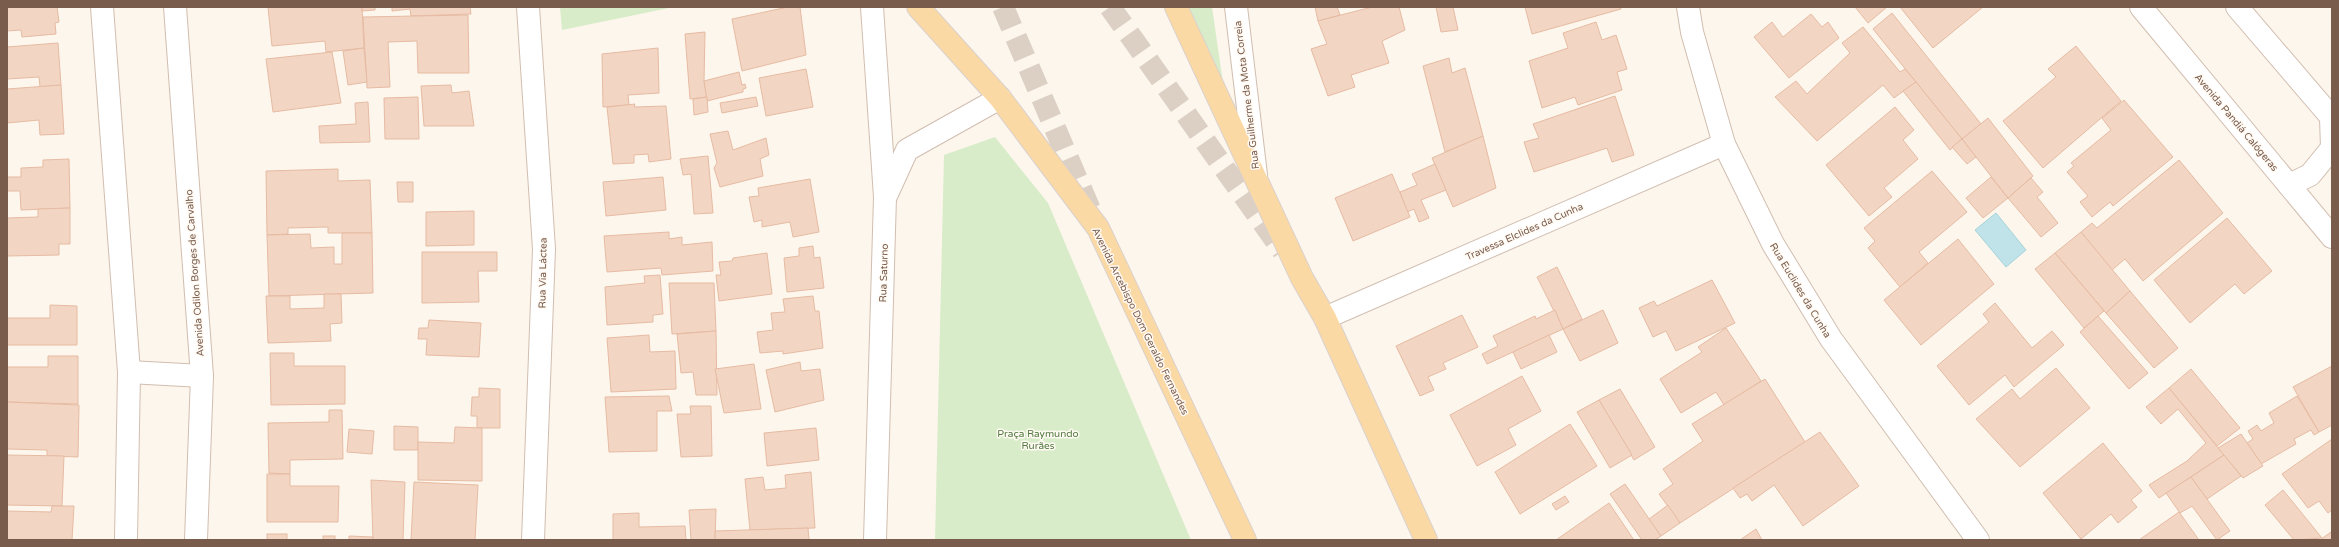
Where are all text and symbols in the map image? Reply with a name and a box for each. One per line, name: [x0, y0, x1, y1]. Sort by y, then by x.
street label: Rua Guilherme da Mota Correia: [1232, 20, 1262, 170]
street label: Avenida Pandiá Calógeras: [2192, 71, 2281, 174]
street label: Avenida Odilon Borges de Carvalho: [183, 189, 207, 357]
street label: Travessa Elclides da Cunha: [1464, 201, 1585, 263]
street label: Avenida Arcebispo Dom Geraldo Fernandes: [1089, 226, 1191, 417]
street label: Rua Via Láctea: [536, 238, 550, 308]
street label: Rua Euclides da Cunha: [1767, 241, 1833, 340]
street label: Rua Saturno: [877, 243, 891, 303]
park label: Praça Raymundo Rurães: [997, 428, 1079, 452]

